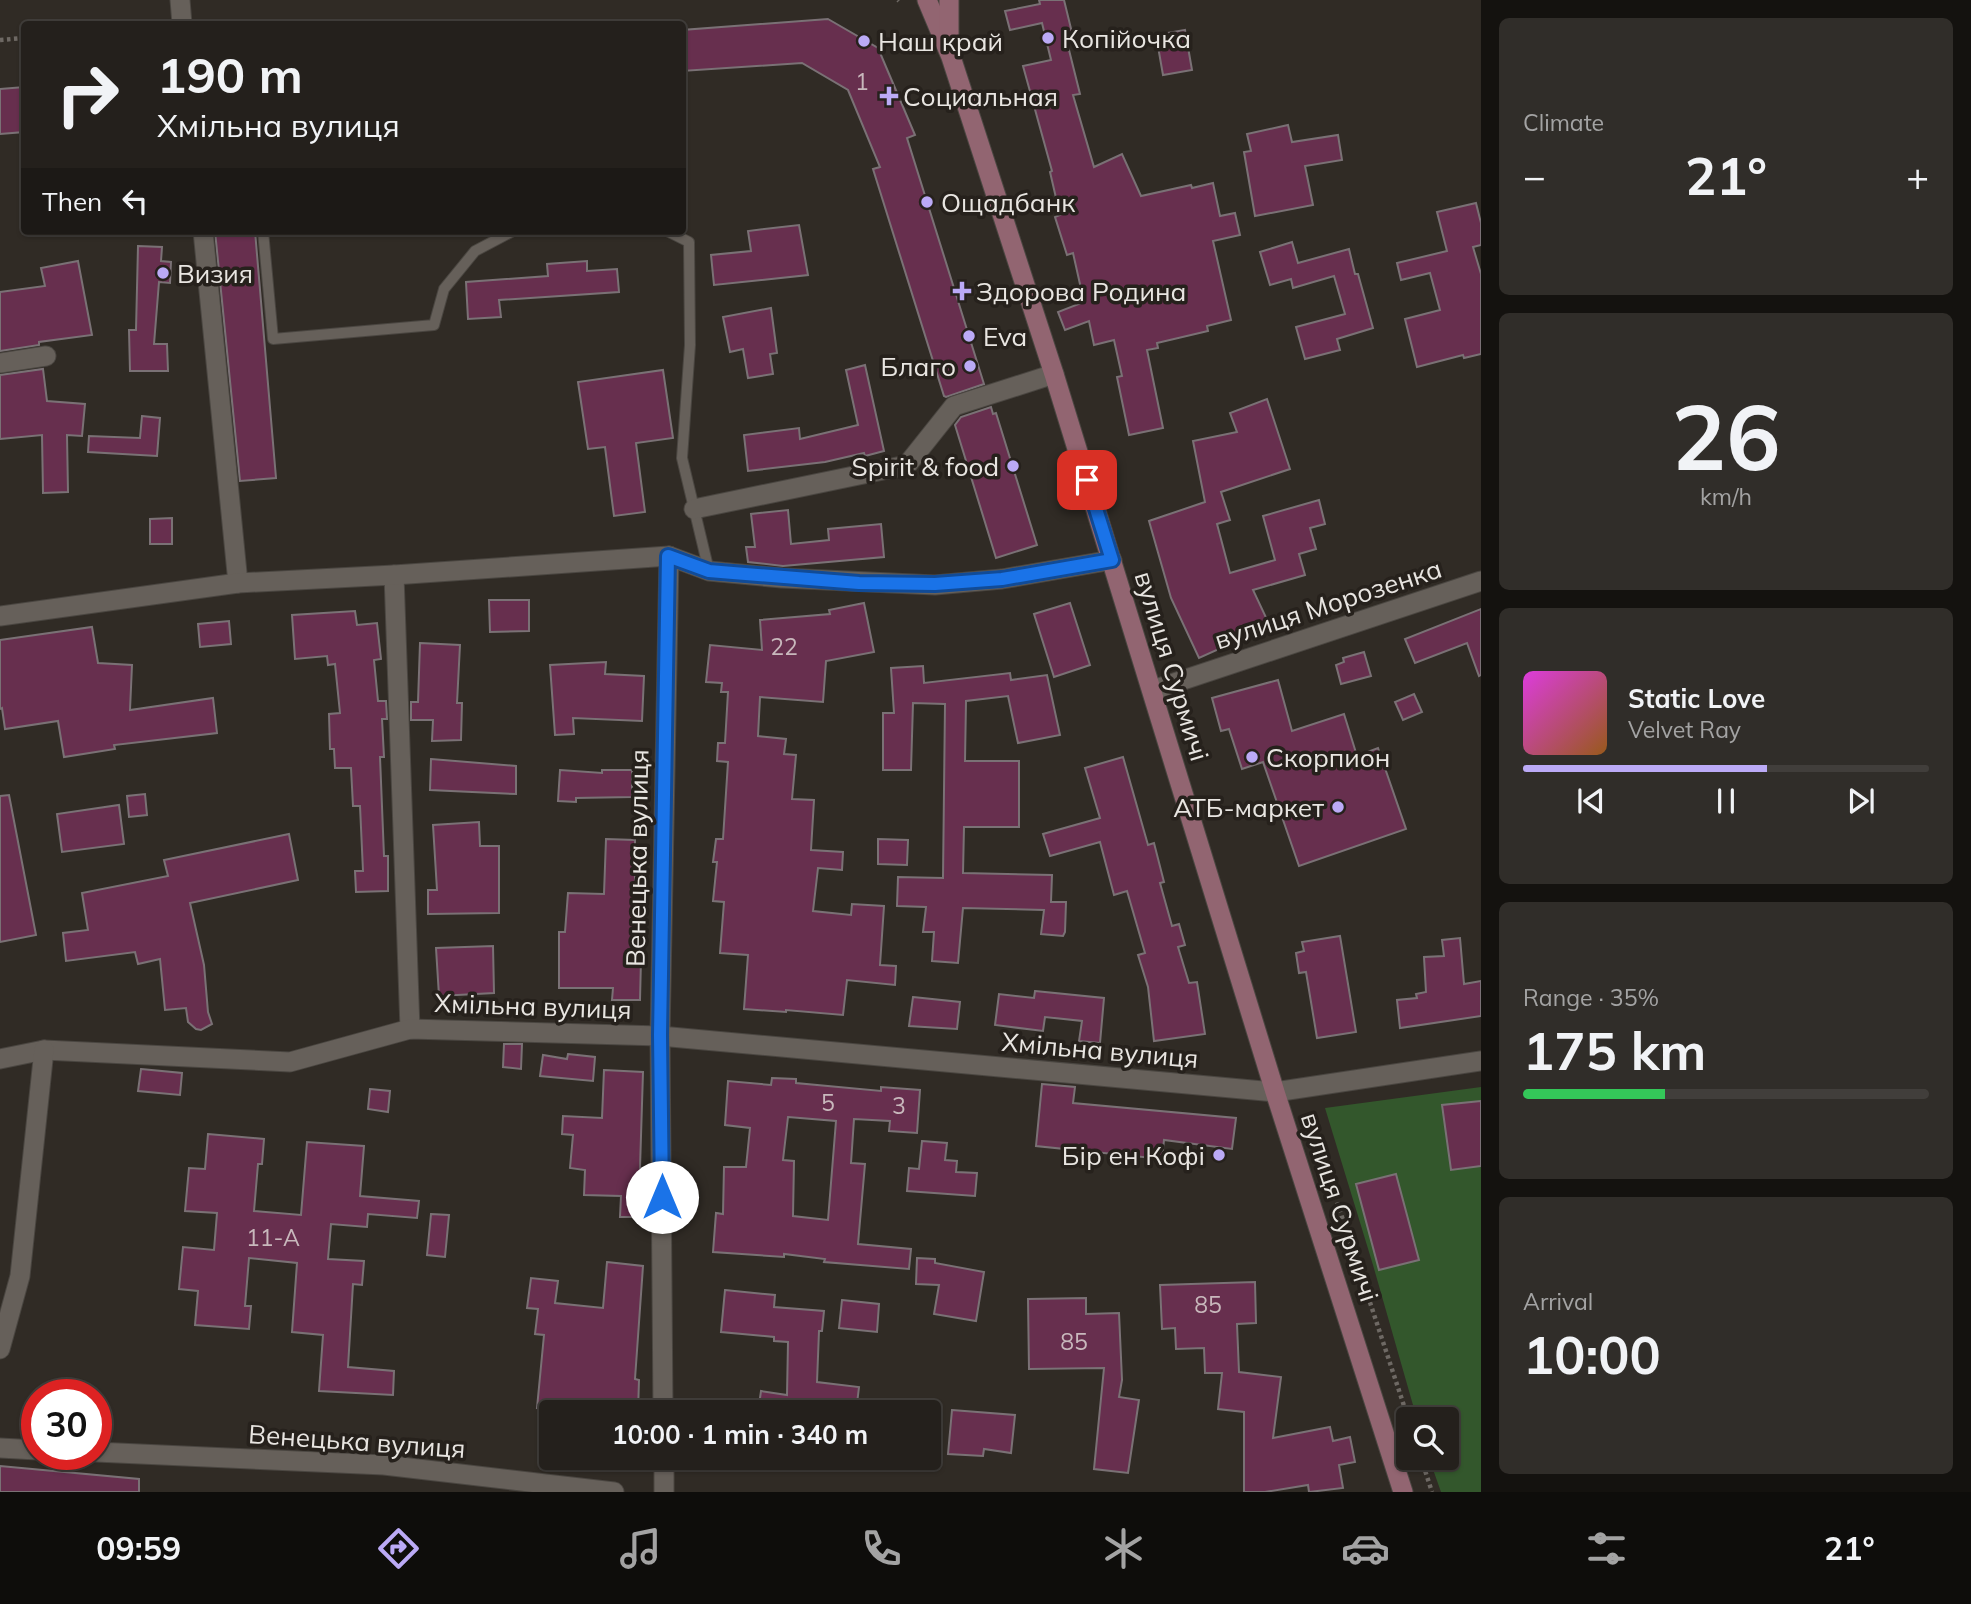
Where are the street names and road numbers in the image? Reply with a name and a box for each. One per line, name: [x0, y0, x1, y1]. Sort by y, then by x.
street label: вулиця Морозенка: [1210, 552, 1446, 656]
street label: вулиця Сурмичі: [1127, 567, 1217, 765]
street label: Венецька вулиця: [619, 749, 655, 967]
street label: Хмільна вулиця: [434, 986, 632, 1026]
street label: Хмільна вулиця: [1000, 1025, 1200, 1075]
street label: вулиця Сурмичі: [1294, 1108, 1386, 1306]
street label: Венецька вулиця: [247, 1417, 467, 1465]

